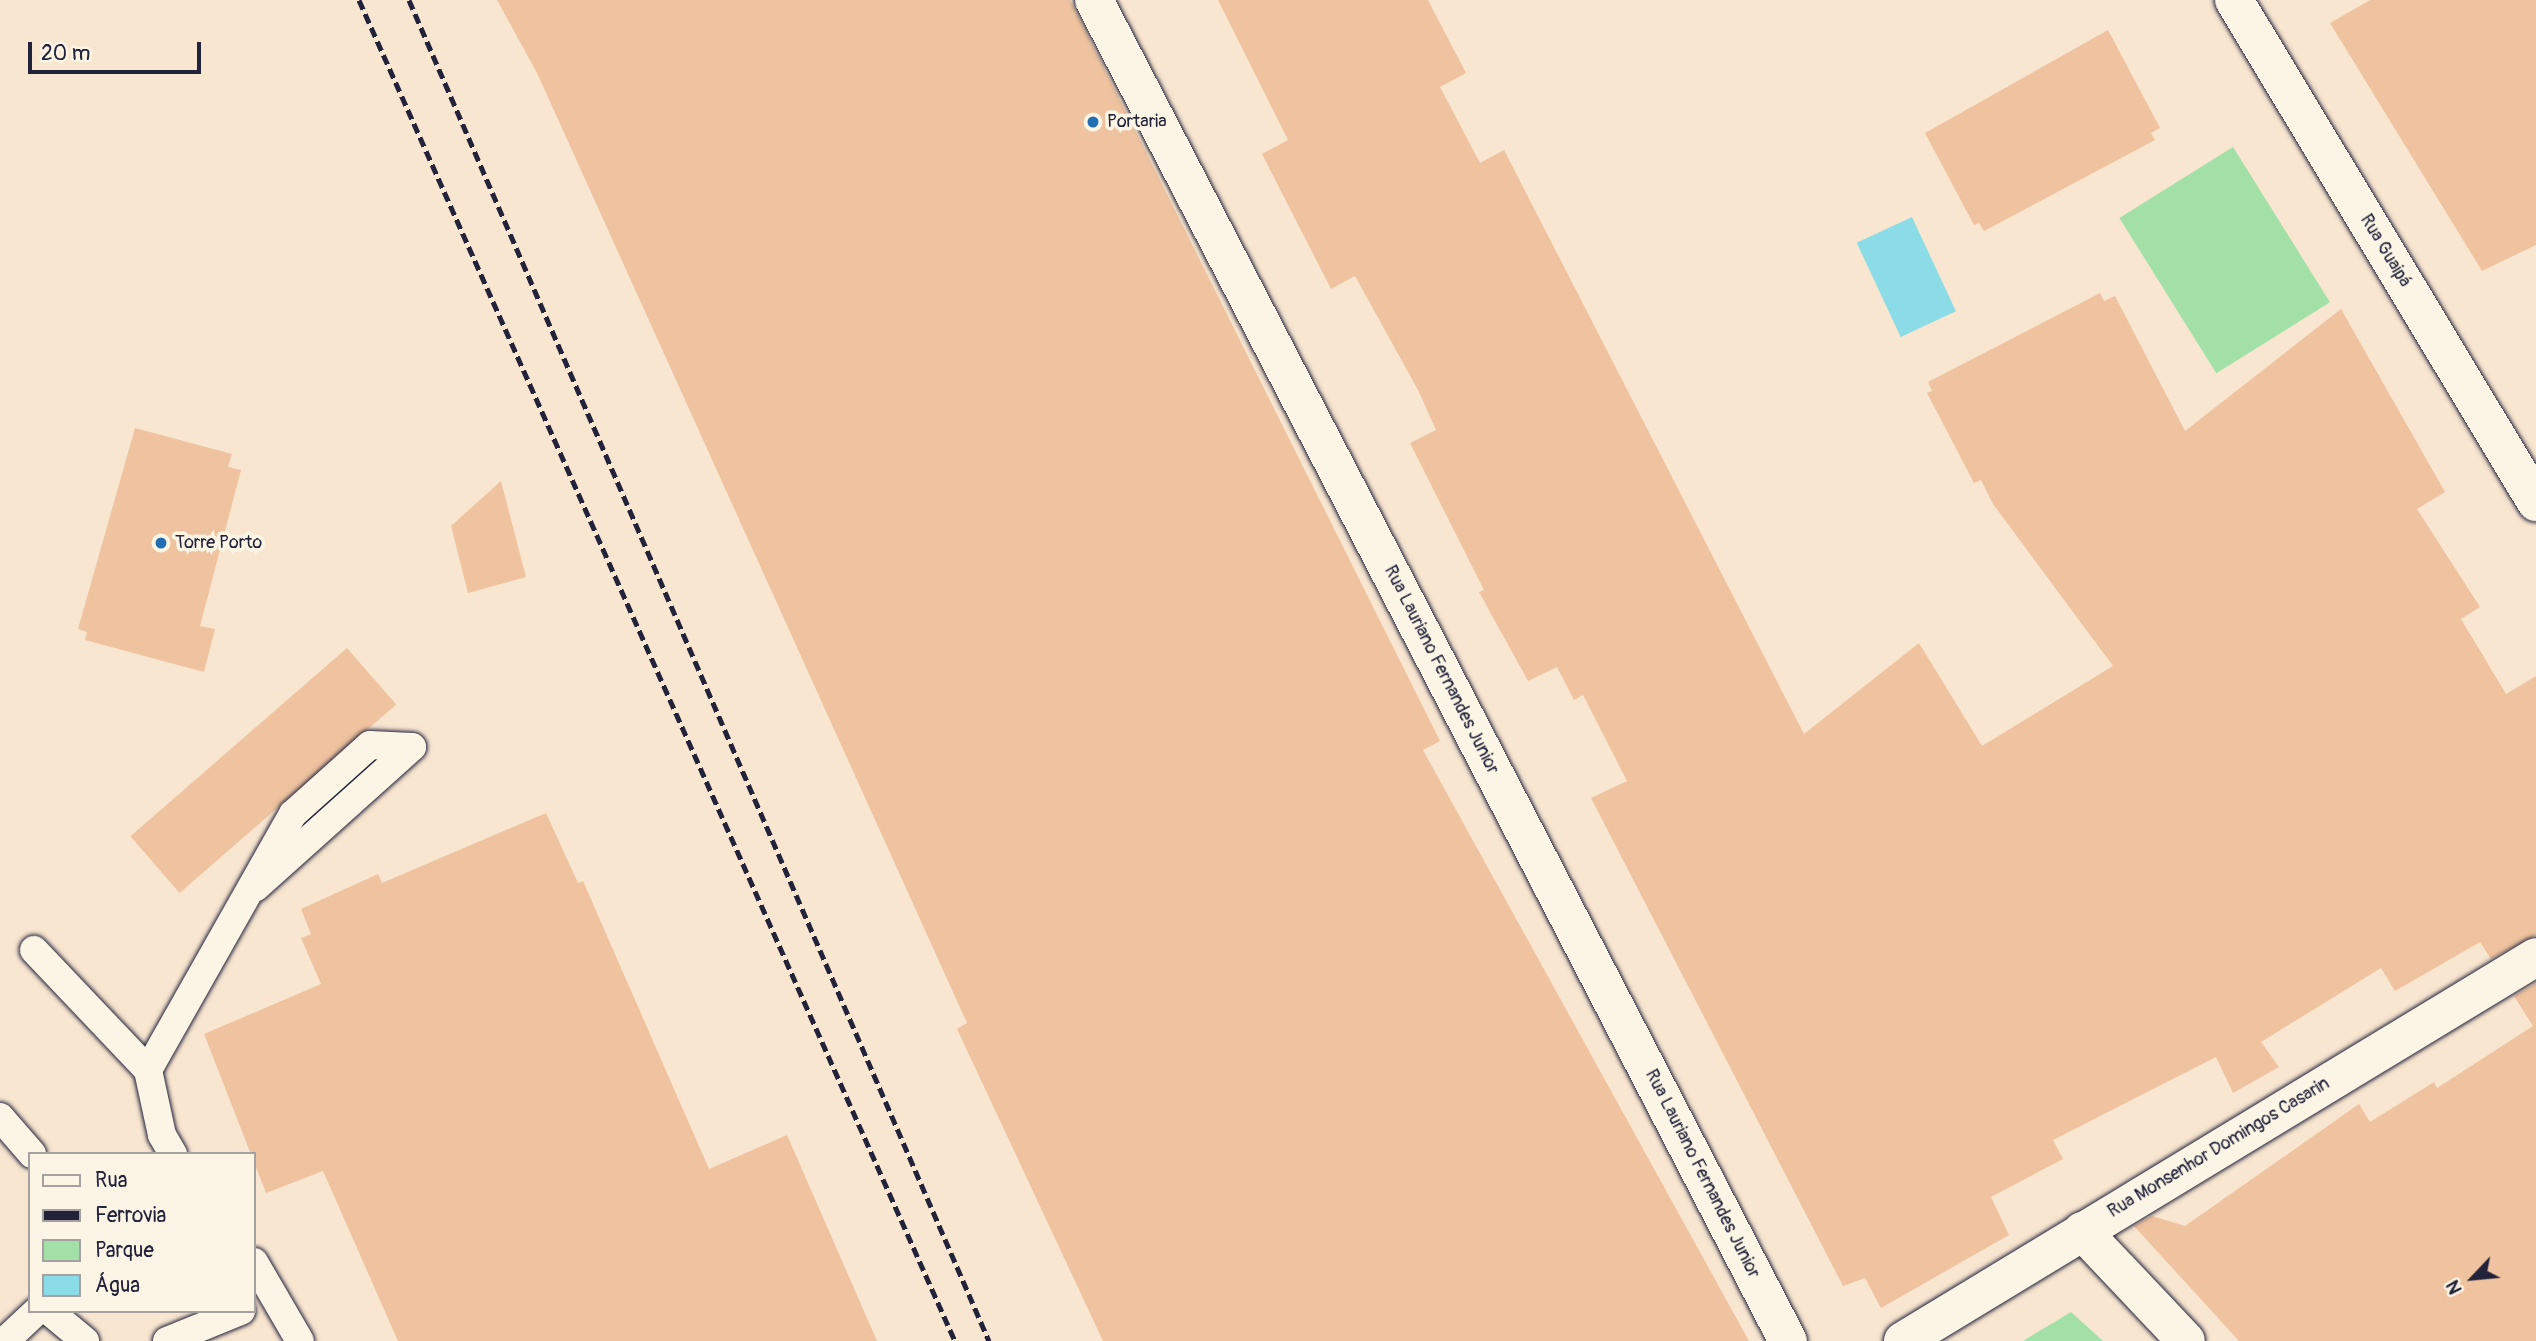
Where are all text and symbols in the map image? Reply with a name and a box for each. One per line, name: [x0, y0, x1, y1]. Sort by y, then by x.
scale bar: [32, 28, 205, 72]
text: 20 m: [41, 40, 90, 67]
place label: Portaria: [1107, 111, 1167, 133]
marker: Portaria: [1085, 114, 1101, 130]
street label: Rua Guaipá: [2355, 211, 2415, 291]
place label: Torre Porto: [175, 532, 262, 554]
marker: Torre Porto: [153, 535, 169, 551]
street label: Rua Lauriano Fernandes Junior: [1379, 562, 1503, 778]
street label: Rua Lauriano Fernandes Junior: [1640, 1066, 1764, 1282]
street label: Rua Monsenhor Domingos Casarin: [2104, 1073, 2334, 1223]
legend: [28, 1152, 256, 1313]
text: Rua: [95, 1167, 128, 1194]
text: Ferrovia: [95, 1202, 166, 1229]
text: Parque: [95, 1237, 154, 1264]
north arrow: [2438, 1243, 2508, 1313]
text: Água: [95, 1272, 140, 1299]
text: N: [2441, 1276, 2468, 1298]

